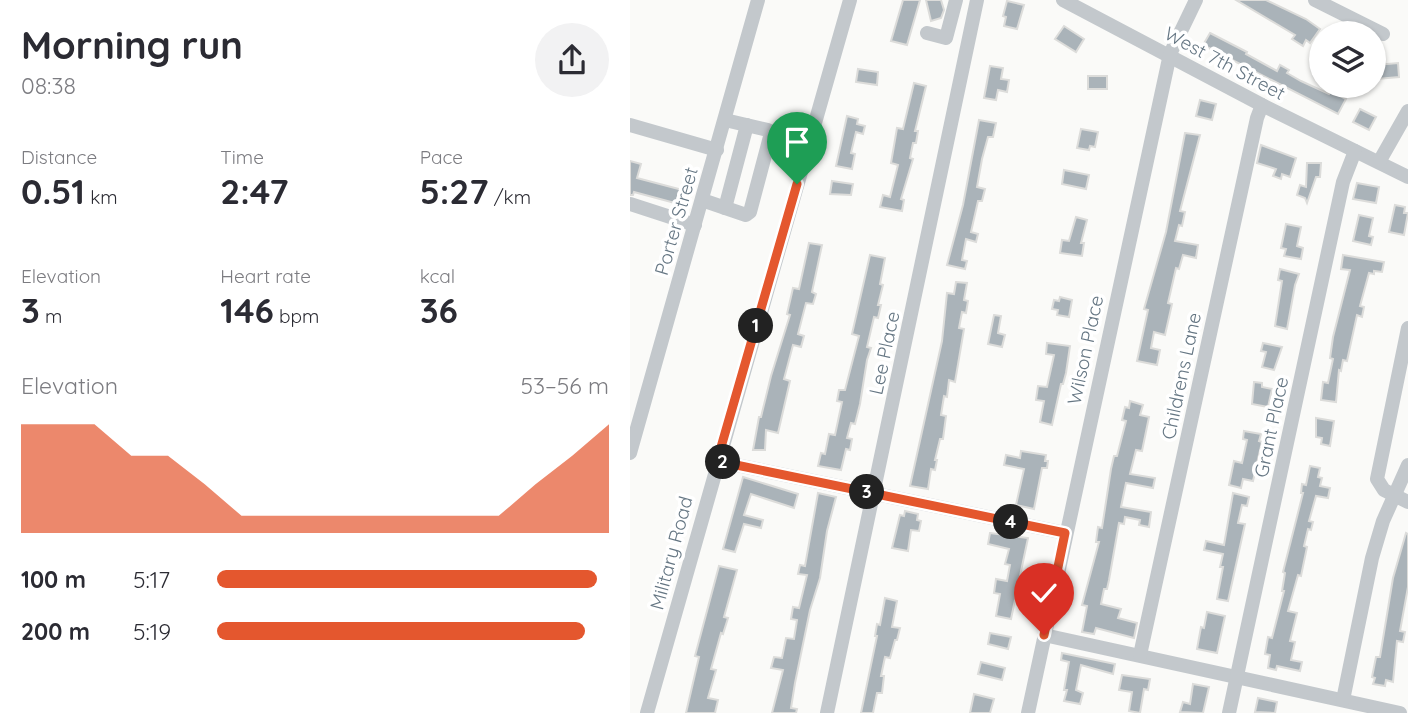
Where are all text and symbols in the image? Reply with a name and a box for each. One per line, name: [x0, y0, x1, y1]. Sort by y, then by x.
text: Morning run: [21, 21, 243, 69]
street label: West 7th Street: [1160, 21, 1290, 105]
map controls: [1309, 21, 1386, 98]
button: layers: [1309, 21, 1386, 98]
button: share: [535, 23, 609, 97]
text: 08:38: [21, 71, 76, 100]
pin: [767, 112, 827, 184]
icon: arrive: [778, 123, 816, 161]
text: Distance: [21, 145, 97, 169]
text: Time: [220, 145, 264, 169]
text: Pace: [420, 145, 463, 169]
street label: Porter Street: [649, 164, 703, 278]
text: 0.51: [21, 169, 85, 213]
text: 2:47: [220, 169, 289, 213]
text: 5:27: [420, 169, 489, 213]
text: km: [85, 185, 118, 209]
text: /km: [489, 185, 531, 209]
text: Elevation: [21, 264, 101, 288]
text: Heart rate: [220, 264, 311, 288]
text: kcal: [420, 264, 455, 288]
text: 3: [21, 288, 40, 332]
text: 146: [220, 288, 274, 332]
text: 36: [420, 288, 458, 332]
street label: Wilson Place: [1062, 293, 1108, 407]
text: m: [40, 304, 62, 328]
text: bpm: [274, 304, 319, 328]
pin: 1: [738, 308, 774, 344]
street label: Lee Place: [863, 309, 905, 397]
street label: Childrens Lane: [1156, 310, 1206, 442]
text: 1: [752, 313, 759, 337]
text: Elevation: [21, 371, 118, 400]
text: 53–56 m: [521, 371, 609, 400]
street label: Grant Place: [1249, 375, 1293, 479]
pin: 2: [706, 444, 740, 480]
text: 2: [717, 449, 728, 473]
pin: 3: [849, 475, 884, 510]
text: 3: [861, 479, 872, 503]
street label: Military Road: [644, 494, 698, 612]
pin: 4: [994, 504, 1028, 540]
text: 4: [1005, 509, 1016, 533]
pin: [1014, 563, 1074, 635]
text: 100 m: [21, 565, 86, 594]
text: 5:17: [133, 565, 170, 594]
icon: check: [1025, 574, 1063, 612]
text: 200 m: [21, 617, 90, 646]
text: 5:19: [133, 617, 171, 646]

